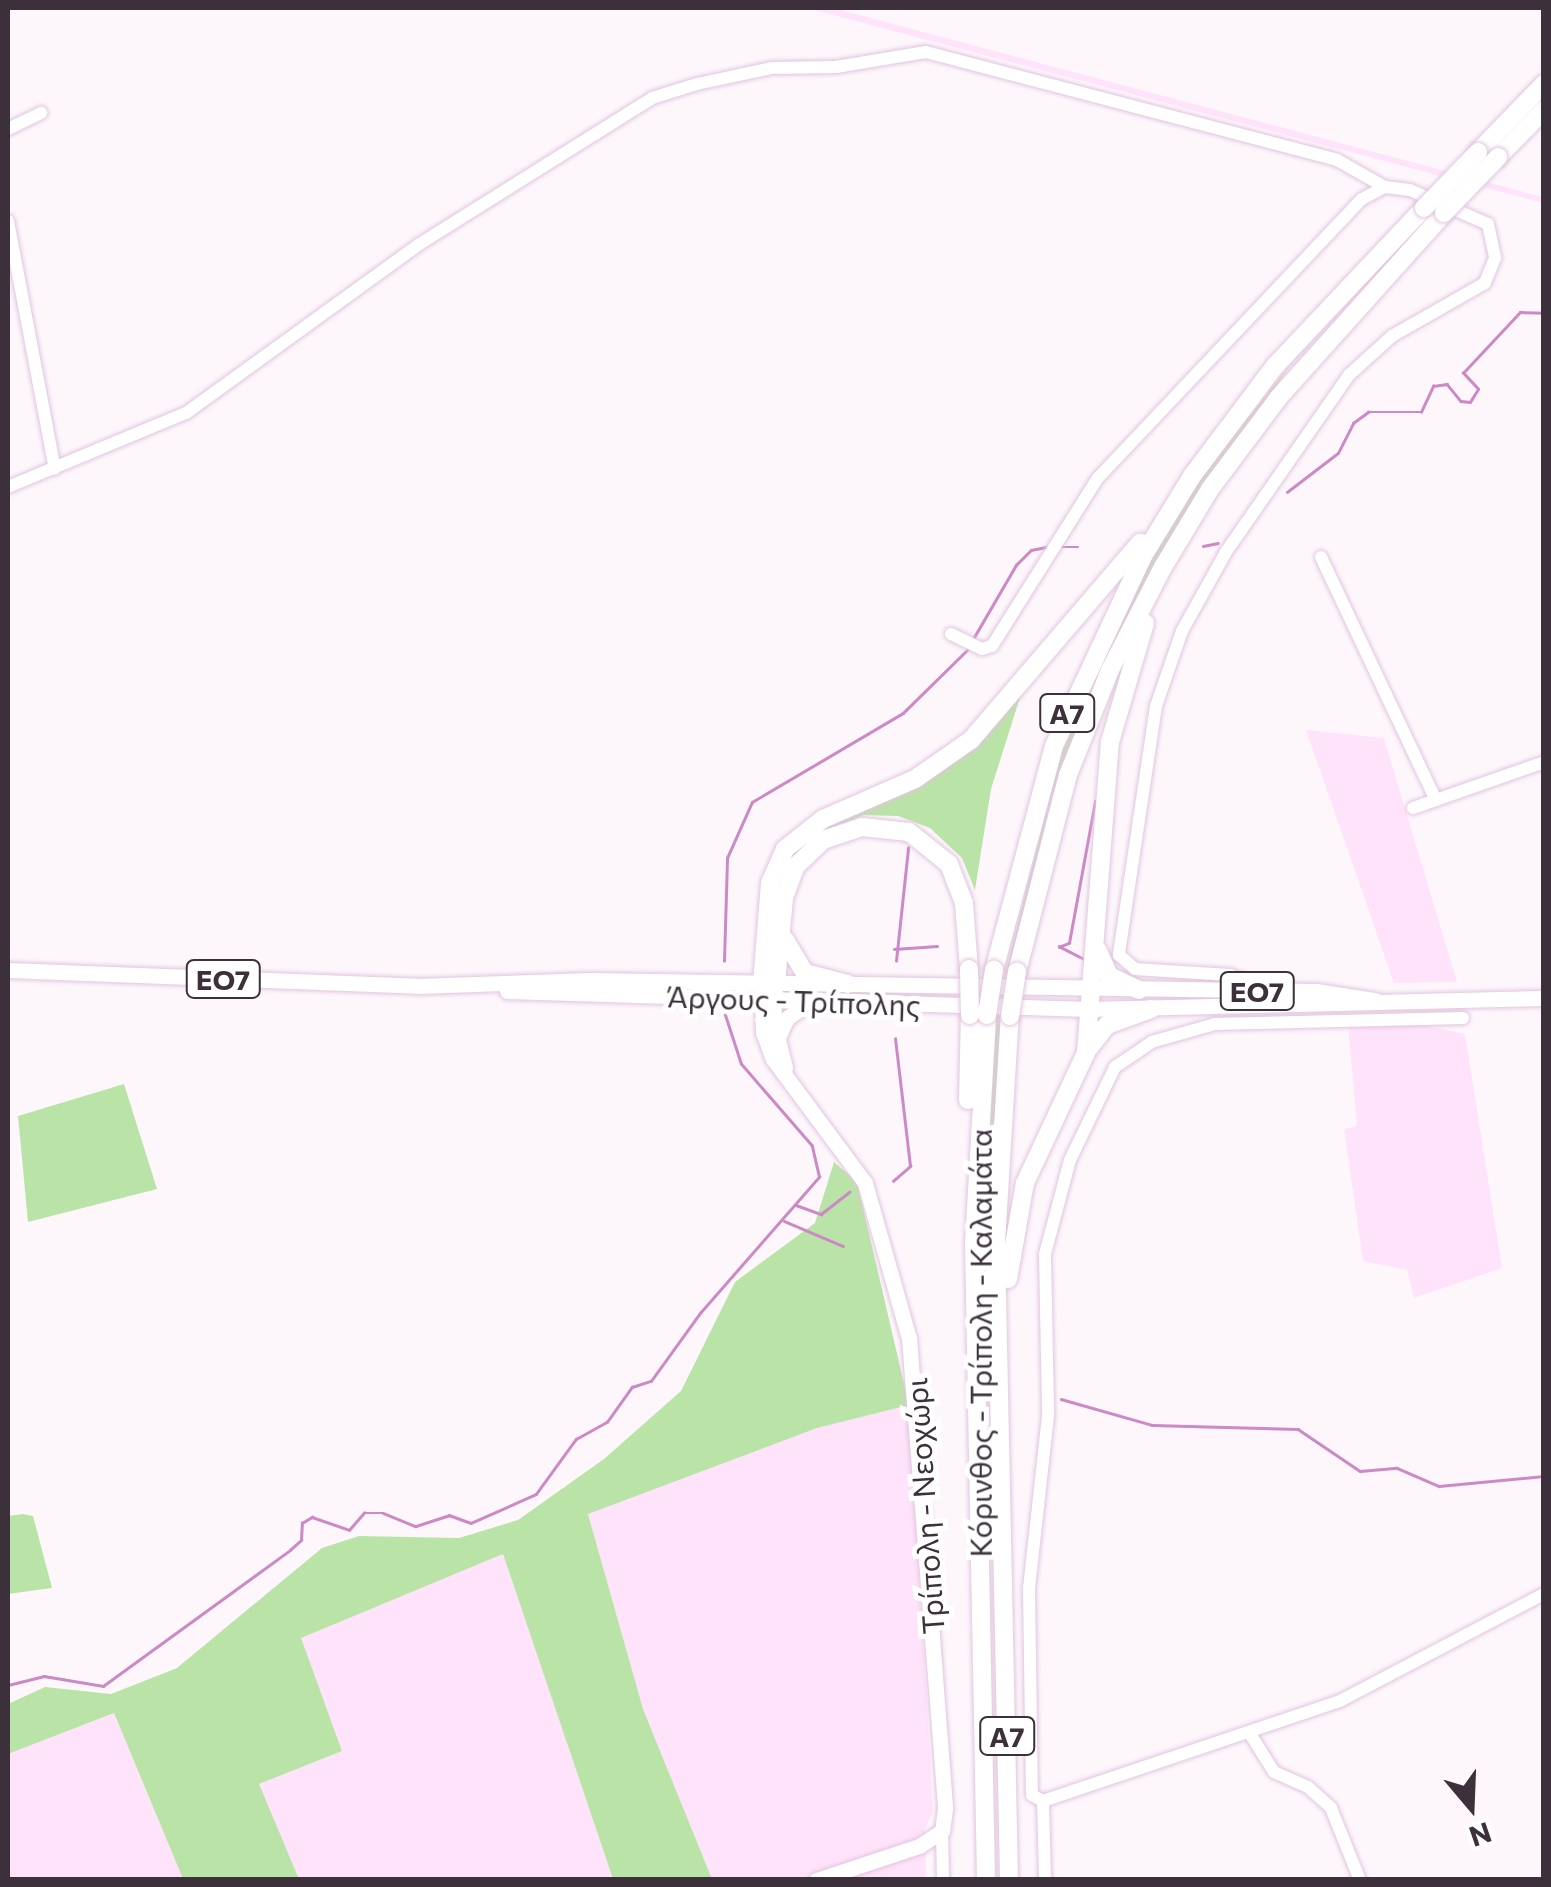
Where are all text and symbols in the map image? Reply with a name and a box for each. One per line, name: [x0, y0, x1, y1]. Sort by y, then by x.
road number: Α7: [1037, 690, 1097, 736]
road number: ΕΟ7: [186, 956, 260, 1002]
road number: ΕΟ7: [1220, 968, 1294, 1014]
street label: Άργους - Τρίπολης: [667, 978, 921, 1022]
street label: Κόρινθος - Τρίπολη - Καλαμάτα: [962, 1129, 998, 1557]
street label: Τρίπολη - Νεοχώρι: [897, 1377, 951, 1635]
road number: Α7: [977, 1713, 1037, 1759]
north arrow: [1421, 1757, 1521, 1857]
text: N: [1465, 1816, 1496, 1855]

